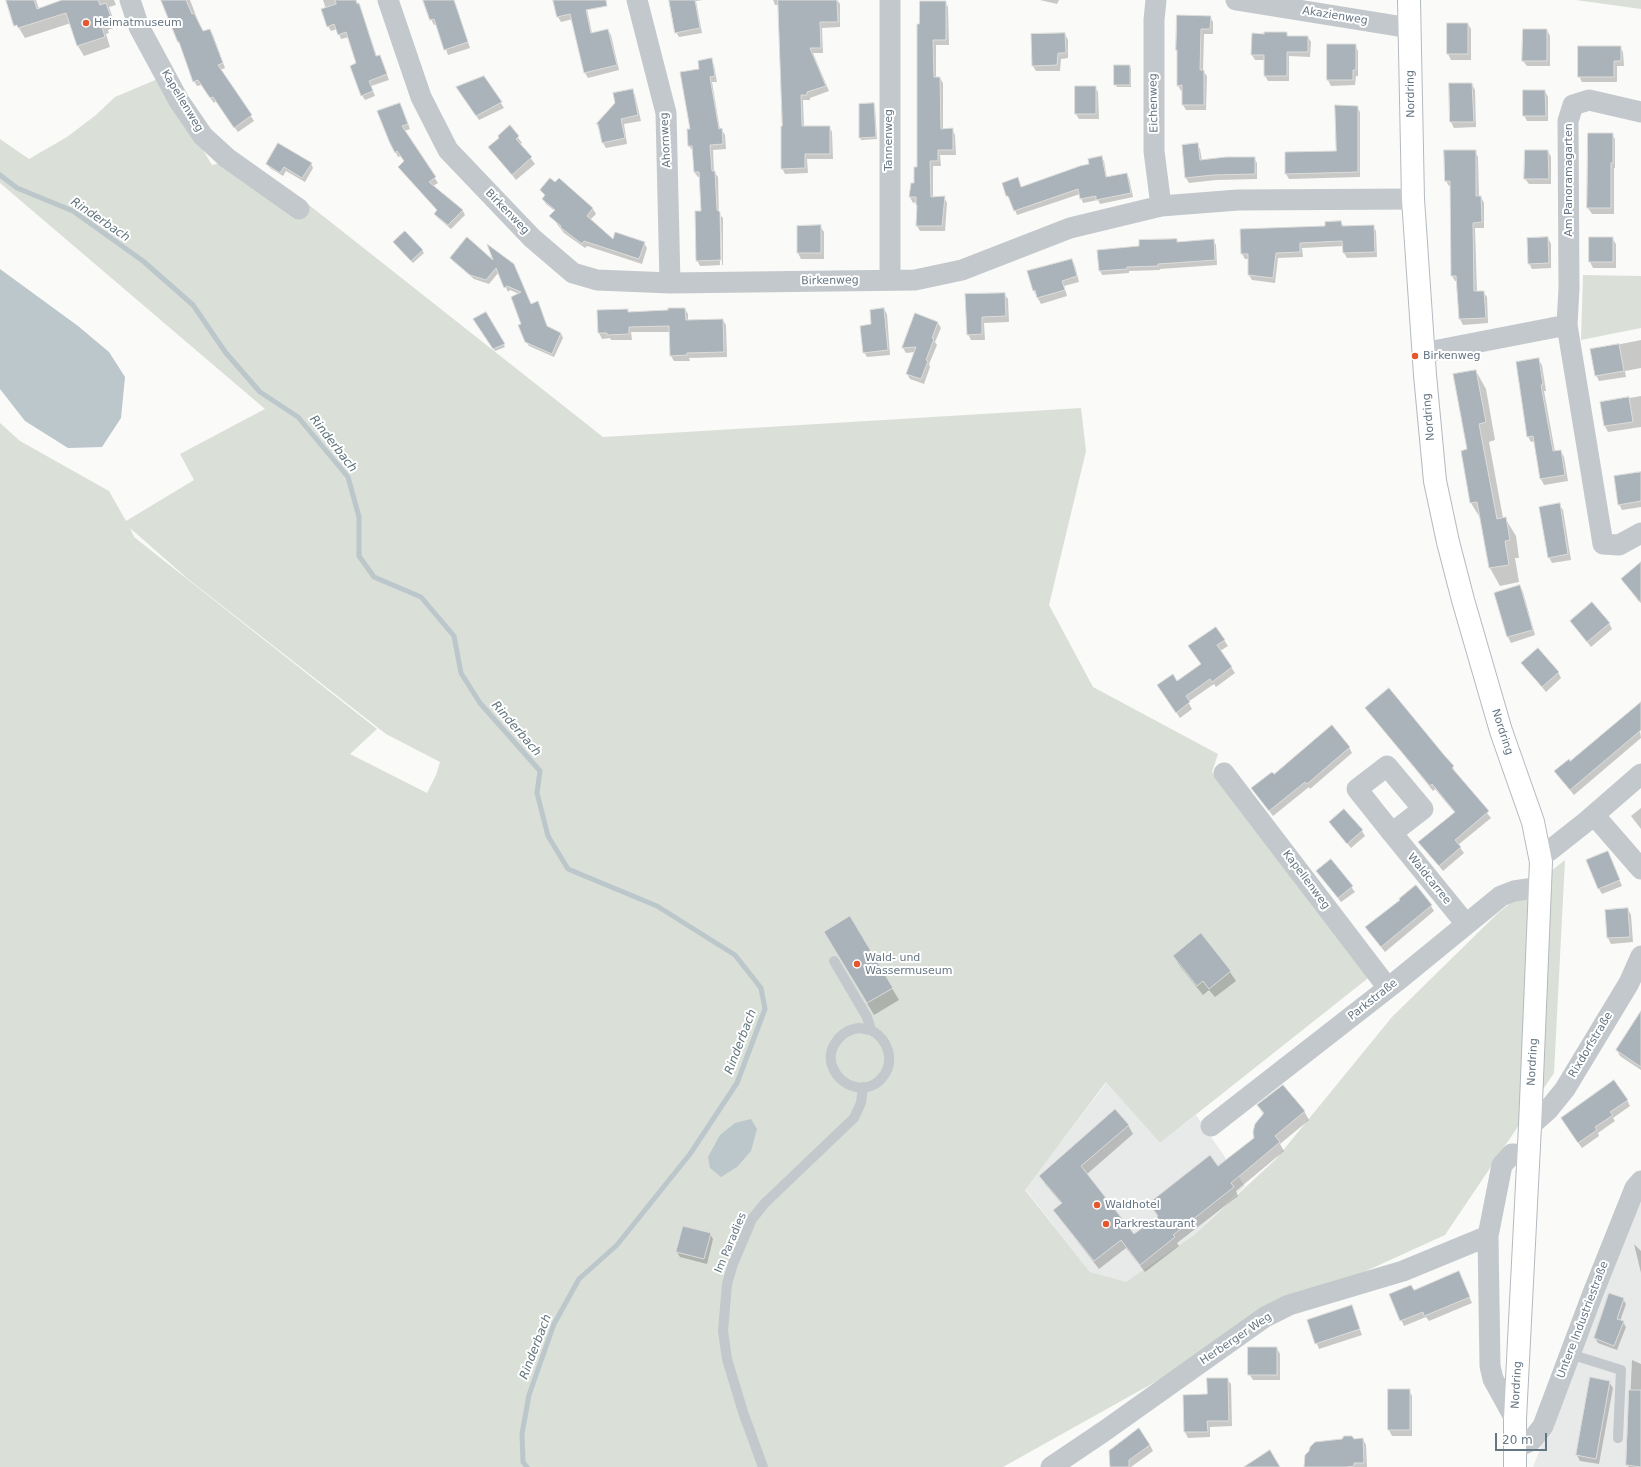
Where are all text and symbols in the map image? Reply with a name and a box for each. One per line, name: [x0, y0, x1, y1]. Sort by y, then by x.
street label: Akazienweg: [1301, 4, 1369, 28]
place label: Heimatmuseum: [94, 16, 182, 30]
marker: Heimatmuseum: [81, 18, 91, 28]
street label: Kapellenweg: [158, 68, 206, 134]
street label: Nordring: [1404, 70, 1418, 118]
street label: Eichenweg: [1147, 73, 1161, 133]
street label: Tannenweg: [882, 109, 896, 171]
street label: Ahornweg: [658, 112, 674, 168]
street label: Am Panoramagarten: [1562, 123, 1576, 237]
street label: Birkenweg: [482, 187, 532, 237]
water label: Rinderbach: [68, 195, 132, 245]
street label: Birkenweg: [801, 274, 859, 288]
place label: Birkenweg: [1423, 349, 1481, 363]
marker: Birkenweg: [1410, 351, 1420, 361]
street label: Nordring: [1420, 393, 1438, 441]
water label: Rinderbach: [306, 413, 360, 475]
water label: Rinderbach: [488, 698, 544, 760]
street label: Nordring: [1488, 707, 1516, 757]
street label: Kapellenweg: [1280, 848, 1332, 912]
street label: Waldcarree: [1404, 851, 1454, 907]
place label: Wald- und Wassermuseum: [865, 951, 952, 977]
marker: Wald- und Wassermuseum: [852, 959, 862, 969]
street label: Parkstraße: [1346, 977, 1400, 1023]
water label: Rinderbach: [722, 1007, 760, 1077]
street label: Rixdorfstraße: [1566, 1010, 1616, 1080]
street label: Nordring: [1525, 1038, 1541, 1086]
place label: Waldhotel: [1105, 1198, 1160, 1212]
marker: Waldhotel: [1092, 1200, 1102, 1210]
street label: Im Paradies: [712, 1211, 750, 1275]
place label: Parkrestaurant: [1114, 1217, 1195, 1231]
marker: Parkrestaurant: [1101, 1219, 1111, 1229]
street label: Untere Industriestraße: [1555, 1260, 1611, 1380]
street label: Herberger Weg: [1198, 1310, 1274, 1368]
water label: Rinderbach: [517, 1312, 555, 1382]
street label: Nordring: [1509, 1361, 1525, 1409]
scale bar: [1497, 1425, 1549, 1451]
text: 20 m: [1502, 1433, 1533, 1447]

